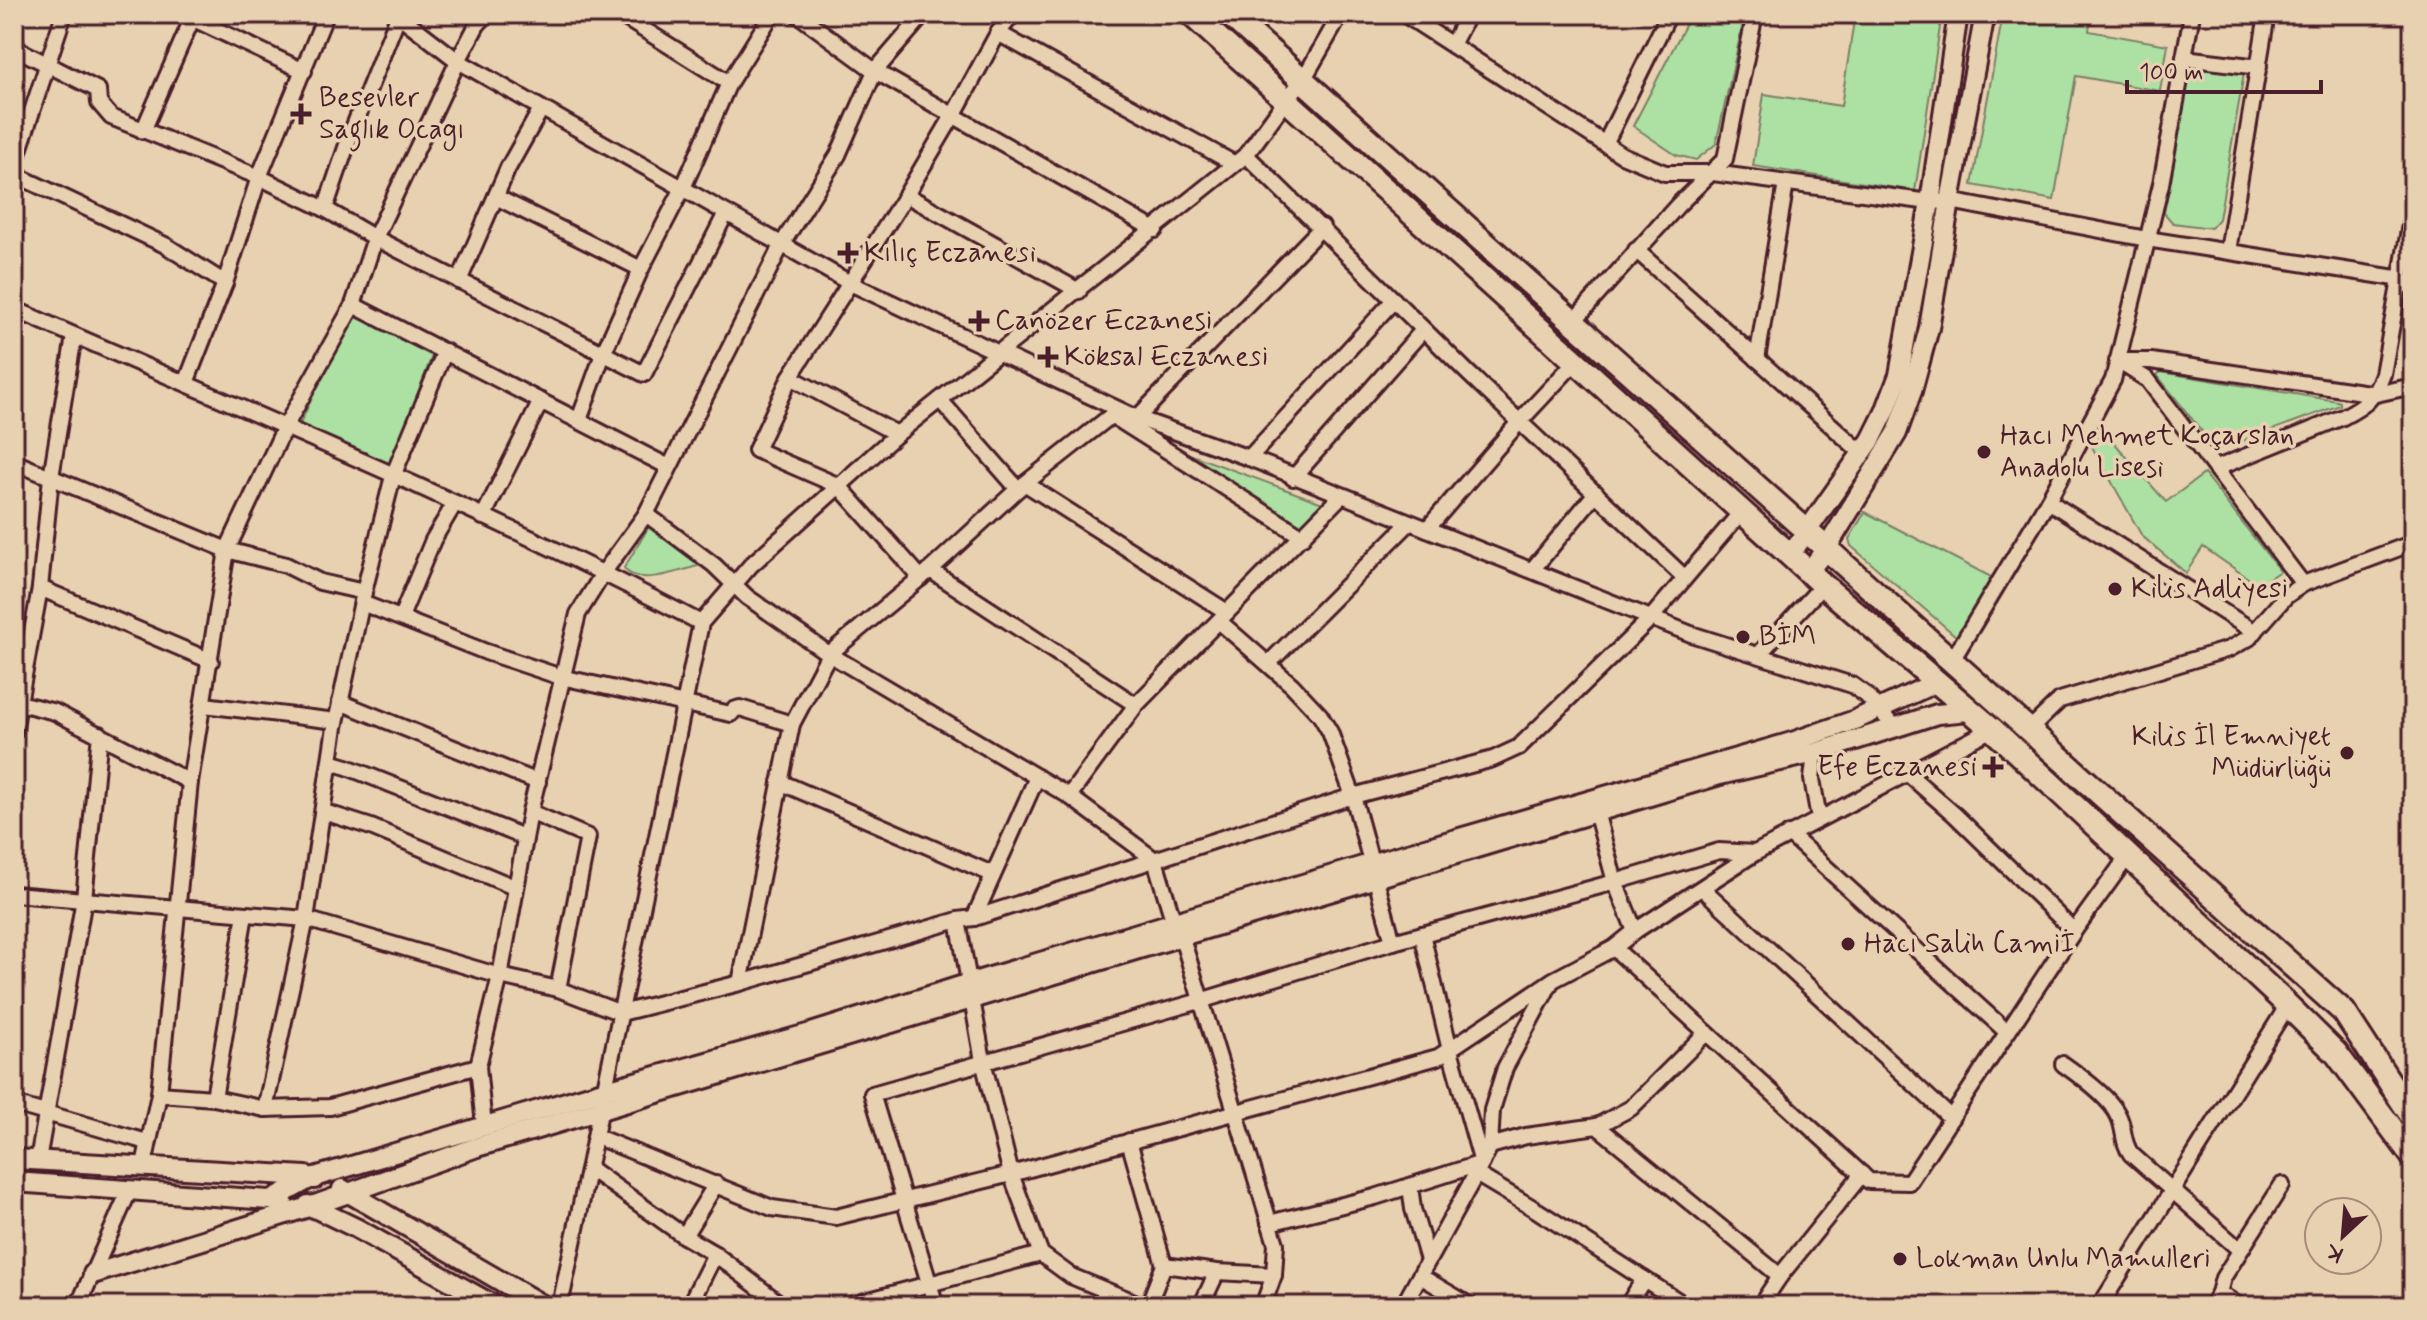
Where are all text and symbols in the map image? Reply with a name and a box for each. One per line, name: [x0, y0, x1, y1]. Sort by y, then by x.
scale bar: [2127, 44, 2321, 94]
text: 100 m: [2139, 58, 2203, 89]
place label: Besevler Saglık Ocagı: [319, 80, 465, 152]
marker: Besevler Saglık Ocagı: [290, 103, 312, 125]
place label: Kılıç Eczanesi: [864, 235, 1036, 272]
marker: Kılıç Eczanesi: [839, 244, 857, 262]
place label: Canözer Eczanesi: [995, 303, 1212, 340]
marker: Canözer Eczanesi: [970, 312, 988, 330]
place label: Köksal Eczanesi: [1064, 339, 1268, 376]
marker: Köksal Eczanesi: [1039, 348, 1057, 366]
place label: Hacı Mehmet Koçarslan Anadolu Lisesi: [2000, 418, 2294, 487]
marker: Hacı Mehmet Koçarslan Anadolu Lisesi: [1975, 443, 1993, 461]
place label: Kilis Adliyesi: [2131, 571, 2288, 608]
marker: Kilis Adliyesi: [2106, 580, 2124, 598]
place label: BİM: [1759, 619, 1816, 656]
marker: BİM: [1734, 628, 1752, 646]
place label: Kilis İl Emniyet Müdürlüğü: [2132, 719, 2331, 788]
marker: Kilis İl Emniyet Müdürlüğü: [2338, 744, 2356, 762]
place label: Efe Eczanesi: [1817, 749, 1977, 786]
marker: Efe Eczanesi: [1984, 758, 2002, 776]
place label: Hacı Salih Camiİ: [1864, 926, 2075, 963]
marker: Hacı Salih Camiİ: [1839, 935, 1857, 953]
north arrow: [2303, 1196, 2383, 1276]
text: K: [2322, 1236, 2348, 1268]
place label: Lokman Unlu Mamulleri: [1916, 1241, 2211, 1278]
marker: Lokman Unlu Mamulleri: [1891, 1250, 1909, 1268]

